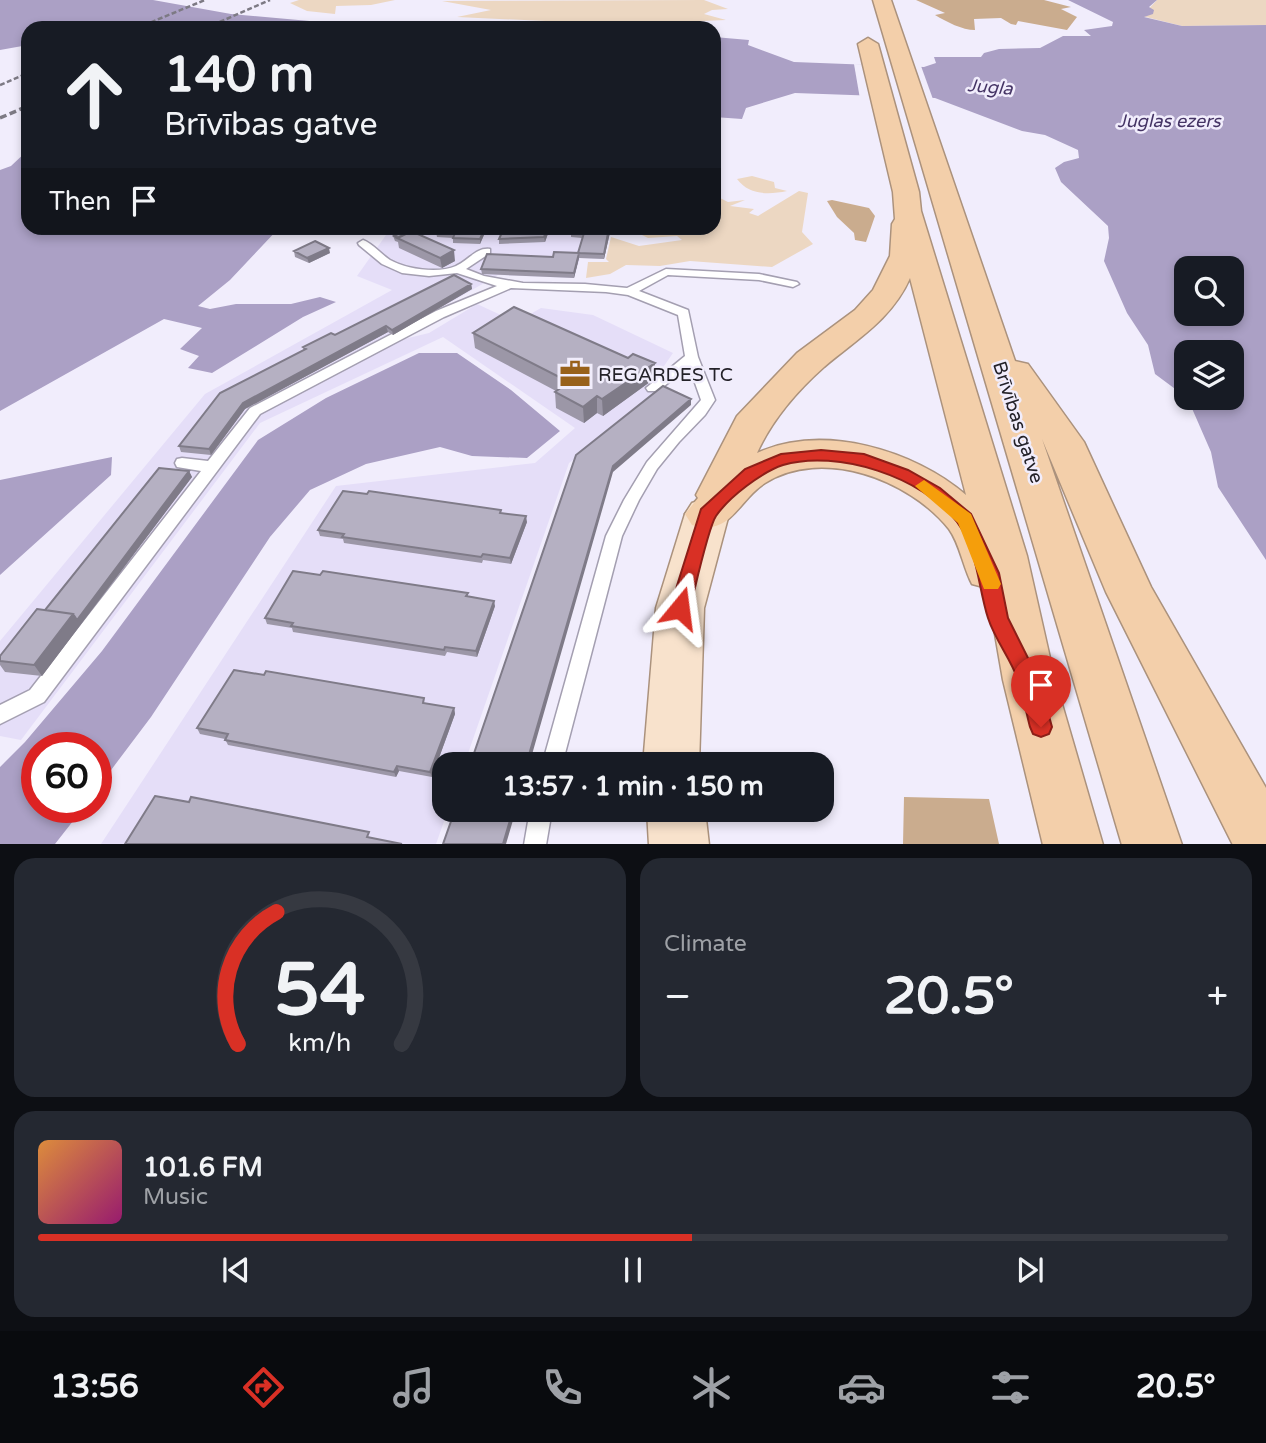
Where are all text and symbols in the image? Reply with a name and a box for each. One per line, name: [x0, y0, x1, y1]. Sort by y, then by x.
text: 140 m: [164, 46, 314, 105]
icon: ahead: [49, 49, 140, 140]
water label: Jugla: [966, 74, 1014, 100]
text: Brīvības gatve: [164, 106, 378, 144]
water label: Juglas ezers: [1117, 110, 1222, 132]
icon: arrive: [125, 182, 163, 220]
text: Then: [49, 186, 111, 217]
map controls: [1174, 256, 1244, 410]
button: search: [1174, 256, 1244, 326]
button: layers: [1174, 340, 1244, 410]
office icon: REGARDES TC: [558, 357, 592, 391]
street label: Brīvības gatve: [988, 359, 1048, 486]
place label: REGARDES TC: [598, 364, 733, 386]
position arrow: [643, 571, 717, 645]
pin: [1011, 655, 1071, 727]
icon: arrive: [1022, 666, 1060, 704]
speed limit sign: 60: [21, 732, 112, 823]
text: 13:57 · 1 min · 150 m: [502, 771, 764, 802]
text: Climate: [664, 930, 747, 958]
text: 54: [274, 947, 366, 1035]
text: 20.5°: [884, 965, 1014, 1028]
text: −: [664, 974, 691, 1020]
text: +: [1207, 974, 1228, 1020]
text: km/h: [289, 1027, 351, 1057]
text: 101.6 FM: [143, 1152, 263, 1183]
text: Music: [143, 1183, 208, 1211]
icon: previous: [217, 1251, 255, 1289]
icon: pause: [614, 1251, 652, 1289]
icon: next: [1011, 1251, 1049, 1289]
icon: directions: [239, 1363, 288, 1412]
icon: music: [389, 1363, 438, 1412]
icon: phone: [538, 1363, 587, 1412]
icon: climate: [687, 1363, 736, 1412]
icon: car: [837, 1363, 886, 1412]
icon: filters: [986, 1363, 1035, 1412]
text: 13:56: [50, 1368, 139, 1406]
text: 20.5°: [1136, 1368, 1216, 1406]

